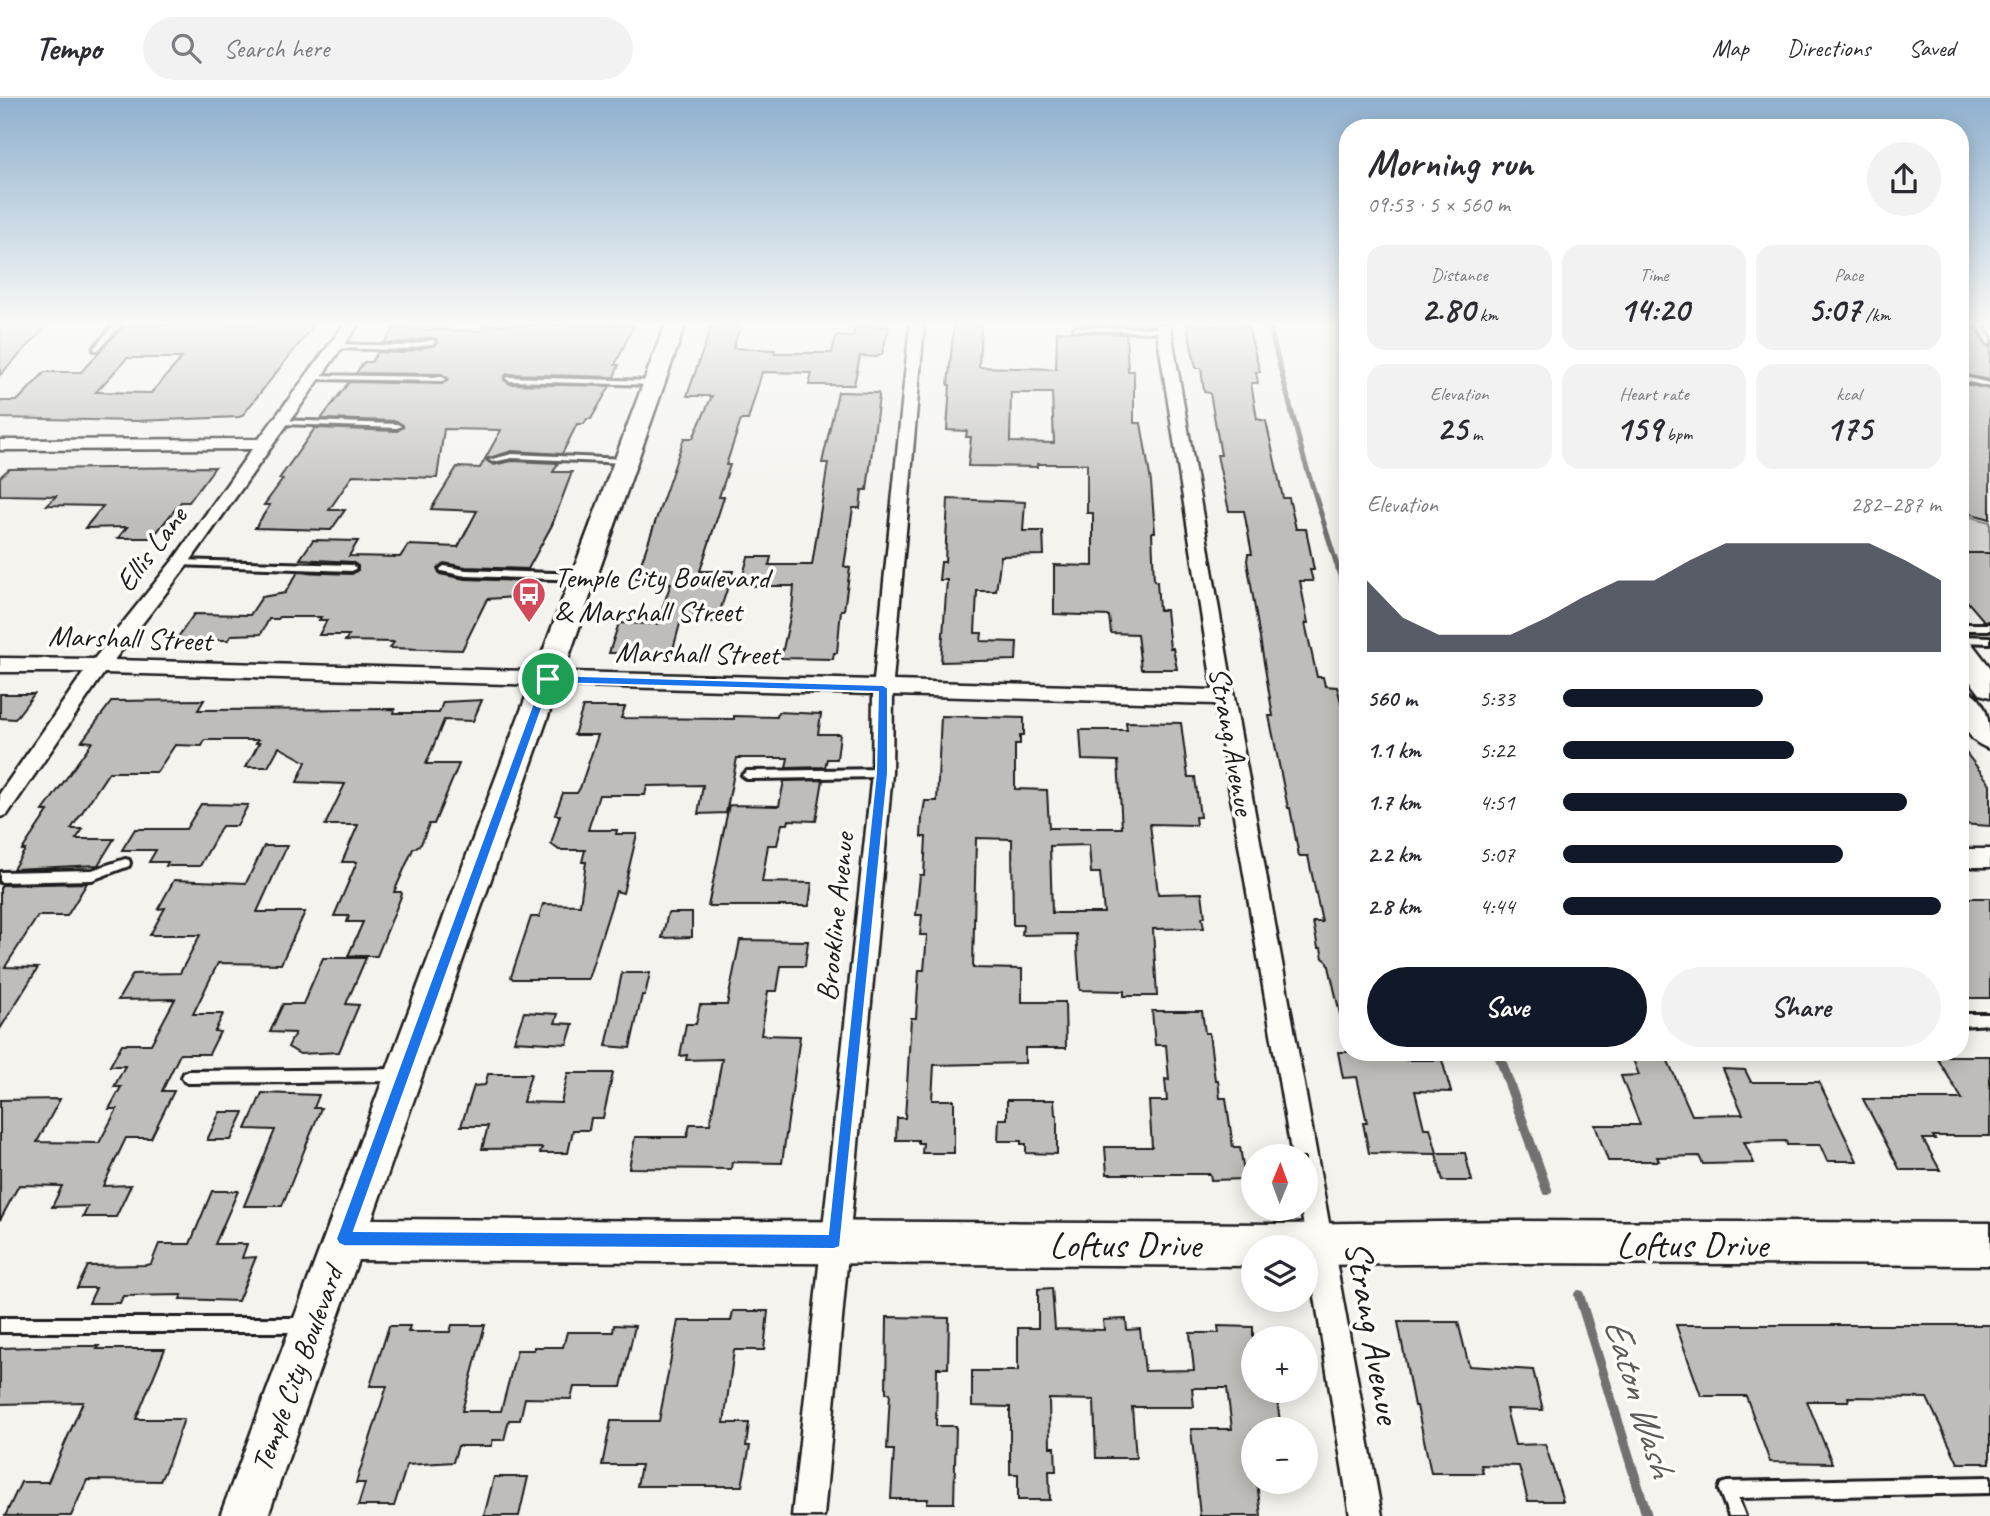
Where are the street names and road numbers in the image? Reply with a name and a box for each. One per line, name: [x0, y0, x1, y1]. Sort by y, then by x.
street label: Ellis Lane: [107, 497, 197, 599]
street label: Marshall Street: [48, 616, 215, 660]
street label: Marshall Street: [615, 633, 782, 673]
street label: Strang Avenue: [1200, 664, 1264, 820]
street label: Brookline Avenue: [807, 829, 863, 1003]
street label: Loftus Drive: [1049, 1221, 1204, 1268]
street label: Loftus Drive: [1616, 1221, 1771, 1268]
street label: Strang Avenue: [1334, 1237, 1413, 1430]
street label: Temple City Boulevard: [242, 1257, 353, 1477]

